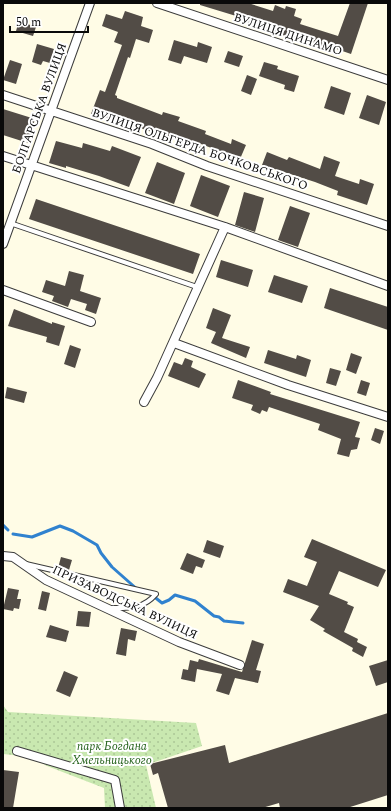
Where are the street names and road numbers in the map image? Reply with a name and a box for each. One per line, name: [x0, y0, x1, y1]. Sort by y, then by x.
street label: ВУЛИЦЯ ДИНАМО: [231, 8, 345, 61]
street label: БОЛГАРСЬКА ВУЛИЦЯ: [7, 40, 72, 176]
street label: ВУЛИЦЯ ОЛЬГЕРДА БОЧКОВСЬКОГО: [89, 103, 310, 195]
street label: ПРИЗАВОДСЬКА ВУЛИЦЯ: [49, 560, 201, 645]

